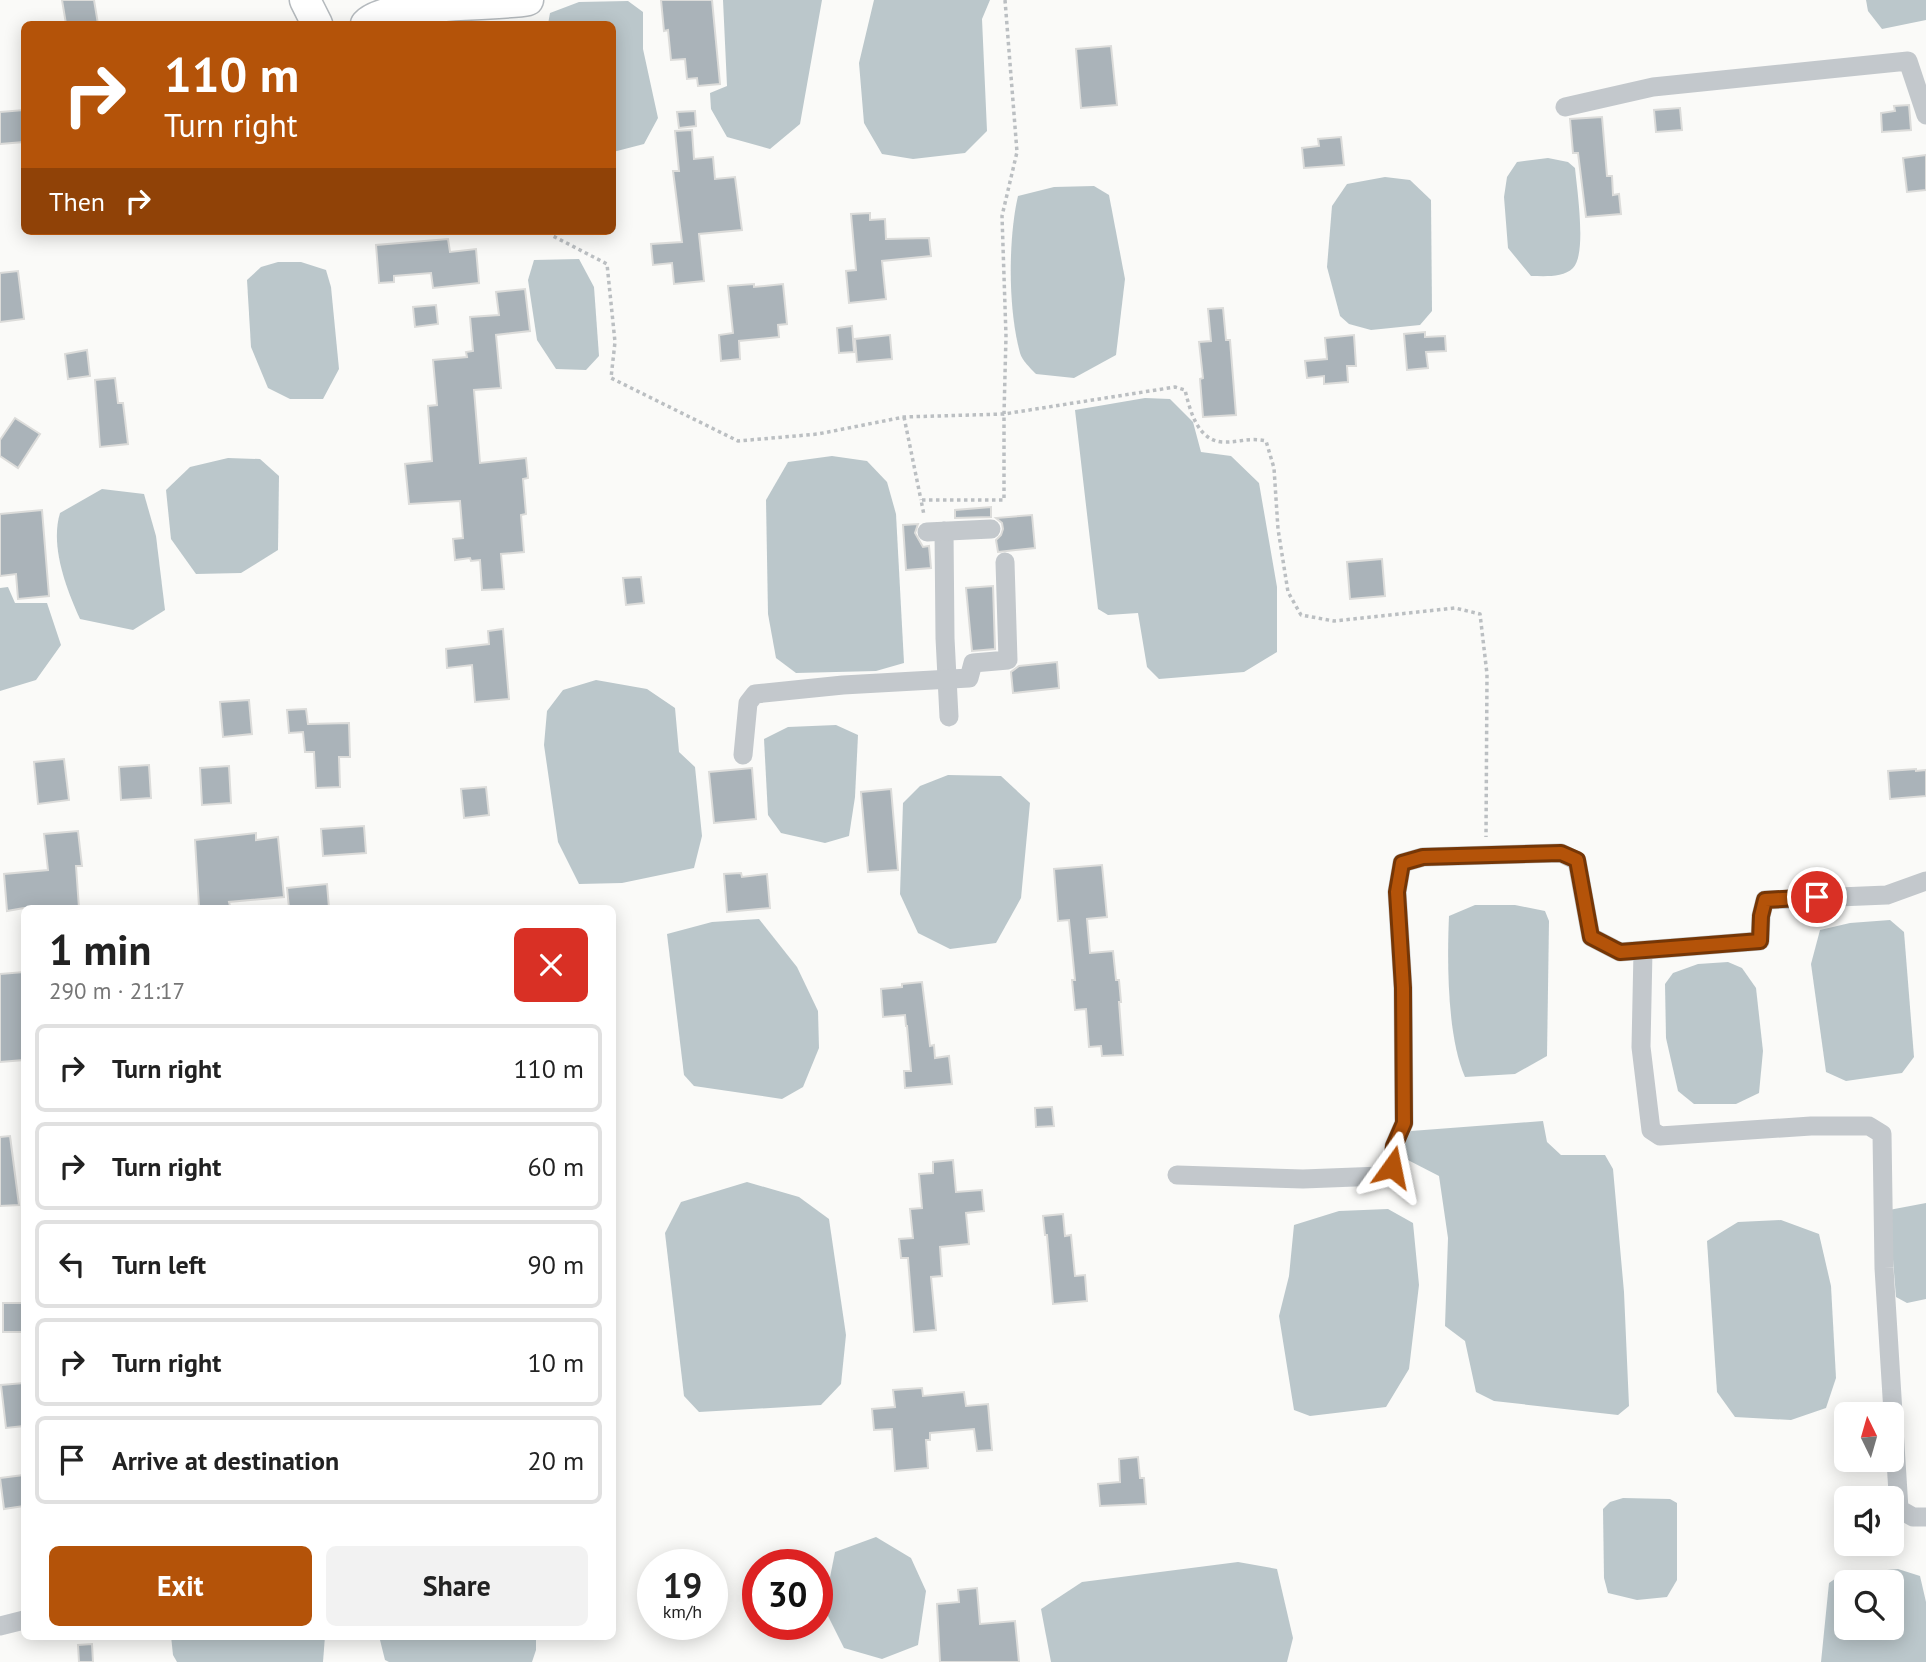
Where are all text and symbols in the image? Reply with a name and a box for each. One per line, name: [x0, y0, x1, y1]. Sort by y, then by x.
text: 110 m: [164, 42, 299, 106]
icon: right: [49, 49, 140, 140]
text: Turn right: [164, 104, 298, 146]
icon: right: [119, 182, 157, 220]
text: Then: [49, 185, 105, 218]
pin: [1787, 867, 1847, 927]
icon: arrive: [1798, 878, 1836, 916]
text: 1 min: [49, 922, 151, 977]
button: close: [514, 928, 588, 1002]
text: 290 m · 21:17: [49, 976, 185, 1005]
icon: right: [53, 1049, 91, 1087]
text: Turn right: [112, 1052, 221, 1085]
text: 110 m: [513, 1052, 584, 1085]
position arrow: [1355, 1130, 1429, 1204]
icon: right: [53, 1147, 91, 1185]
text: Turn right: [112, 1150, 221, 1183]
text: 60 m: [528, 1150, 584, 1183]
icon: left: [53, 1245, 91, 1283]
text: Turn left: [112, 1248, 206, 1281]
text: 90 m: [528, 1248, 584, 1281]
icon: right: [53, 1343, 91, 1381]
text: Turn right: [112, 1346, 221, 1379]
text: 10 m: [528, 1346, 584, 1379]
north arrow: [1834, 1402, 1904, 1472]
map controls: [1834, 1402, 1904, 1640]
icon: arrive: [53, 1441, 91, 1479]
text: Arrive at destination: [112, 1444, 339, 1477]
text: 20 m: [528, 1444, 584, 1477]
button: sound: [1834, 1486, 1904, 1556]
button: Exit: [49, 1546, 312, 1626]
button: Share: [326, 1546, 588, 1626]
speed limit sign: 30: [742, 1549, 833, 1640]
text: 19: [663, 1562, 702, 1608]
button: search: [1834, 1570, 1904, 1640]
text: km/h: [663, 1600, 702, 1623]

